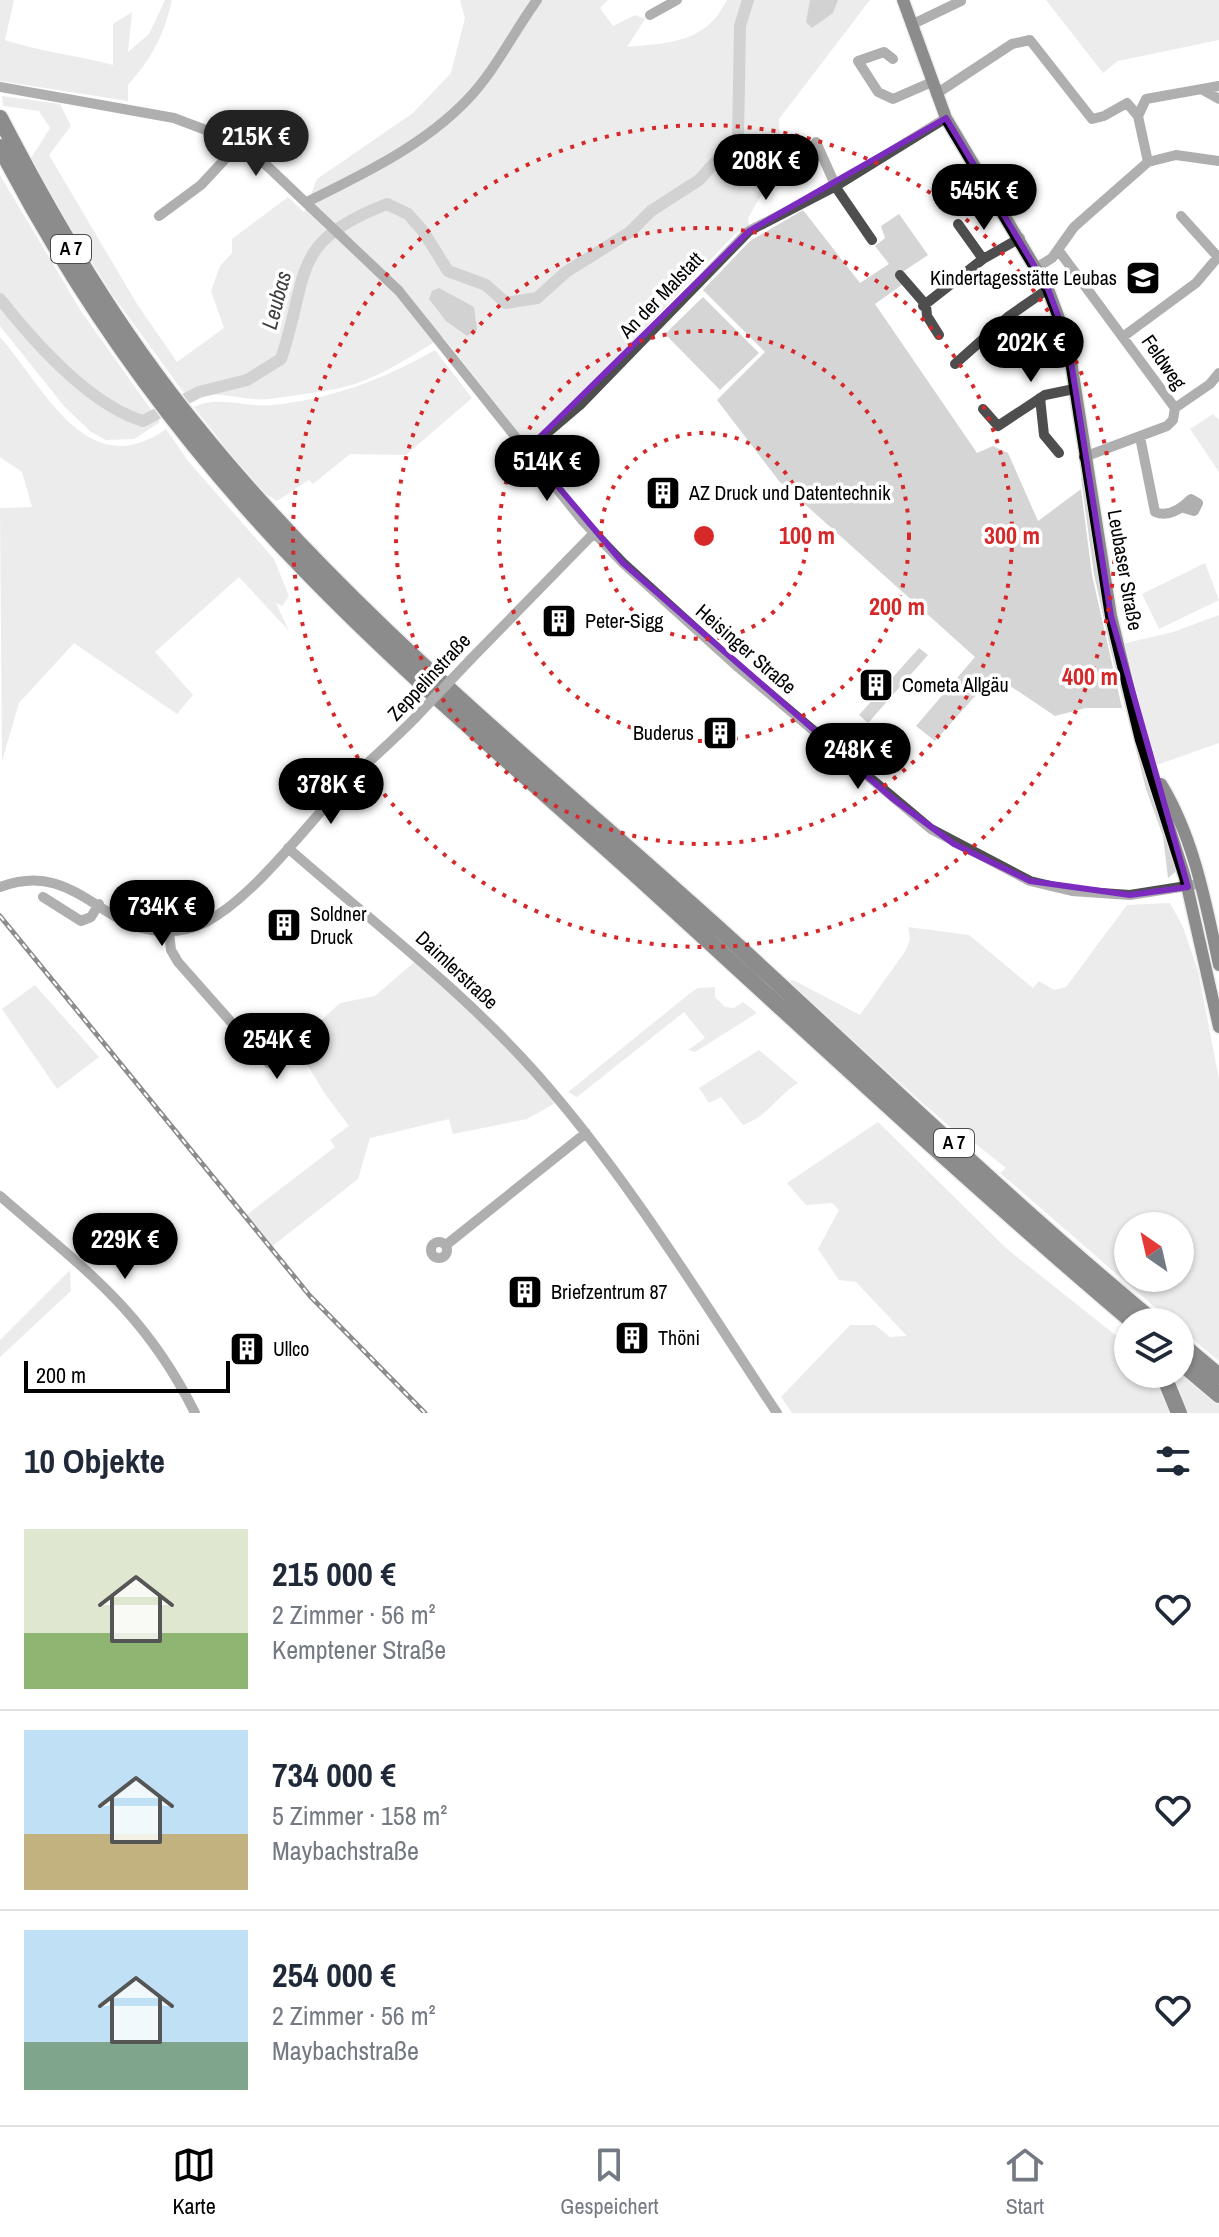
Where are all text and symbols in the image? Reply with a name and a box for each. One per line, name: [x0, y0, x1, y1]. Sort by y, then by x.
pin: 215K €: [191, 110, 321, 178]
text: 215K €: [222, 118, 290, 153]
pin: 208K €: [701, 134, 831, 202]
text: 208K €: [732, 142, 800, 177]
pin: 545K €: [919, 164, 1049, 232]
text: 545K €: [950, 172, 1018, 207]
road number: A 7: [51, 235, 91, 263]
street label: An der Malstatt: [612, 245, 709, 344]
school or university icon: Kindertagesstätte Leubas: [1124, 259, 1162, 297]
place label: Kindertagesstätte Leubas: [930, 264, 1117, 291]
water label: Leubas: [254, 268, 298, 332]
pin: 202K €: [966, 316, 1096, 384]
text: 202K €: [997, 324, 1065, 359]
street label: Feldweg: [1136, 329, 1193, 395]
pin: 514K €: [482, 435, 612, 503]
text: 514K €: [513, 443, 581, 478]
building icon: AZ Druck und Datentechnik: [644, 474, 682, 512]
place label: AZ Druck und Datentechnik: [688, 479, 891, 506]
street label: Leubaser Straße: [1102, 507, 1149, 632]
text: 100 m: [779, 519, 835, 551]
text: 300 m: [984, 519, 1040, 551]
centre of rings: [690, 522, 718, 550]
text: 200 m: [869, 590, 925, 622]
street label: Heisinger Straße: [690, 597, 802, 700]
building icon: Peter-Sigg: [540, 602, 578, 640]
place label: Peter-Sigg: [585, 607, 663, 634]
street label: Zeppelinstraße: [381, 627, 476, 726]
text: 400 m: [1062, 660, 1118, 692]
building icon: Cometa Allgäu: [857, 666, 895, 704]
place label: Cometa Allgäu: [902, 671, 1009, 698]
building icon: Buderus: [701, 714, 739, 752]
place label: Buderus: [633, 719, 694, 746]
pin: 248K €: [793, 723, 923, 791]
text: 248K €: [824, 731, 892, 766]
pin: 378K €: [266, 758, 396, 826]
text: 378K €: [297, 766, 365, 801]
pin: 734K €: [97, 880, 227, 948]
text: 734K €: [128, 888, 196, 923]
place label: Soldner Druck: [310, 900, 367, 950]
building icon: Soldner Druck: [265, 906, 303, 944]
street label: Daimlerstraße: [410, 924, 505, 1015]
pin: 254K €: [212, 1013, 342, 1081]
text: 254K €: [243, 1021, 311, 1056]
road number: A 7: [934, 1129, 974, 1157]
north arrow: [1114, 1212, 1194, 1292]
map controls: [1114, 1212, 1194, 1388]
pin: 229K €: [60, 1213, 190, 1281]
text: 229K €: [91, 1221, 159, 1256]
building icon: Briefzentrum 87: [506, 1273, 544, 1311]
place label: Briefzentrum 87: [551, 1278, 668, 1305]
button: layers: [1114, 1308, 1194, 1388]
building icon: Thöni: [613, 1319, 651, 1357]
place label: Thöni: [658, 1324, 700, 1351]
building icon: Ullco: [228, 1330, 266, 1368]
place label: Ullco: [273, 1335, 309, 1362]
scale bar: [24, 1357, 230, 1393]
text: 200 m: [36, 1360, 86, 1390]
text: 10 Objekte: [24, 1438, 165, 1484]
icon: filters: [1151, 1439, 1195, 1483]
text: 215 000 €: [272, 1551, 396, 1597]
icon: home: [88, 1561, 184, 1657]
icon: heart: [1151, 1587, 1195, 1631]
text: 2 Zimmer · 56 m²: [272, 1597, 436, 1632]
text: Kemptener Straße: [272, 1632, 446, 1667]
text: 734 000 €: [272, 1752, 396, 1798]
icon: home: [88, 1762, 184, 1858]
icon: heart: [1151, 1788, 1195, 1832]
text: 5 Zimmer · 158 m²: [272, 1798, 447, 1833]
text: Maybachstraße: [272, 1833, 419, 1868]
text: 254 000 €: [272, 1952, 396, 1998]
icon: home: [88, 1962, 184, 2058]
icon: heart: [1151, 1988, 1195, 2032]
text: 2 Zimmer · 56 m²: [272, 1998, 436, 2033]
text: Maybachstraße: [272, 2033, 419, 2068]
tab: Karte: [172, 2143, 216, 2221]
tab: Gespeichert: [560, 2143, 659, 2221]
tab: Start: [1003, 2143, 1047, 2221]

